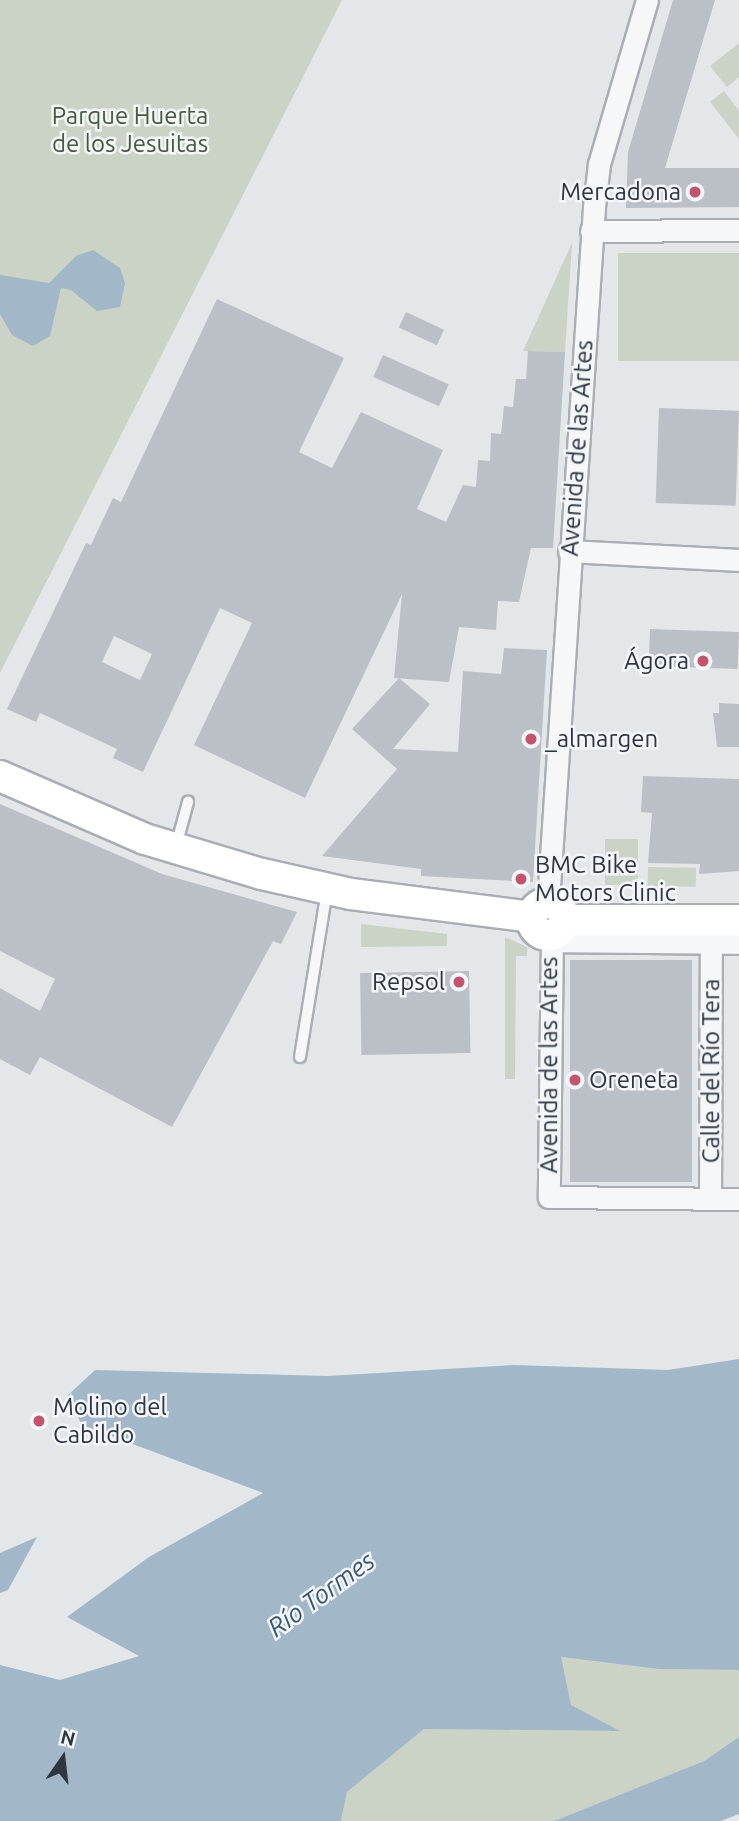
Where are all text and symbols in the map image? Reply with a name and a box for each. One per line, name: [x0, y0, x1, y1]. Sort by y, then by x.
park label: Parque Huerta de los Jesuitas: [52, 102, 208, 158]
place label: Mercadona: [560, 178, 681, 206]
marker: Mercadona: [687, 184, 703, 200]
street label: Avenida de las Artes: [555, 339, 599, 557]
place label: Ágora: [624, 647, 689, 675]
marker: Ágora: [695, 653, 711, 669]
place label: _almargen: [545, 725, 658, 753]
marker: _almargen: [523, 731, 539, 747]
place label: BMC Bike Motors Clinic: [535, 851, 676, 907]
marker: BMC Bike Motors Clinic: [513, 871, 529, 887]
street label: Avenida de las Artes: [535, 957, 563, 1173]
place label: Repsol: [372, 968, 445, 996]
marker: Repsol: [451, 974, 467, 990]
street label: Calle del Río Tera: [697, 979, 725, 1163]
place label: Oreneta: [589, 1066, 679, 1094]
marker: Oreneta: [567, 1072, 583, 1088]
place label: Molino del Cabildo: [53, 1393, 167, 1449]
marker: Molino del Cabildo: [31, 1413, 47, 1429]
water label: Río Tormes: [261, 1545, 381, 1643]
north arrow: [28, 1723, 98, 1793]
text: N: [59, 1725, 78, 1750]

